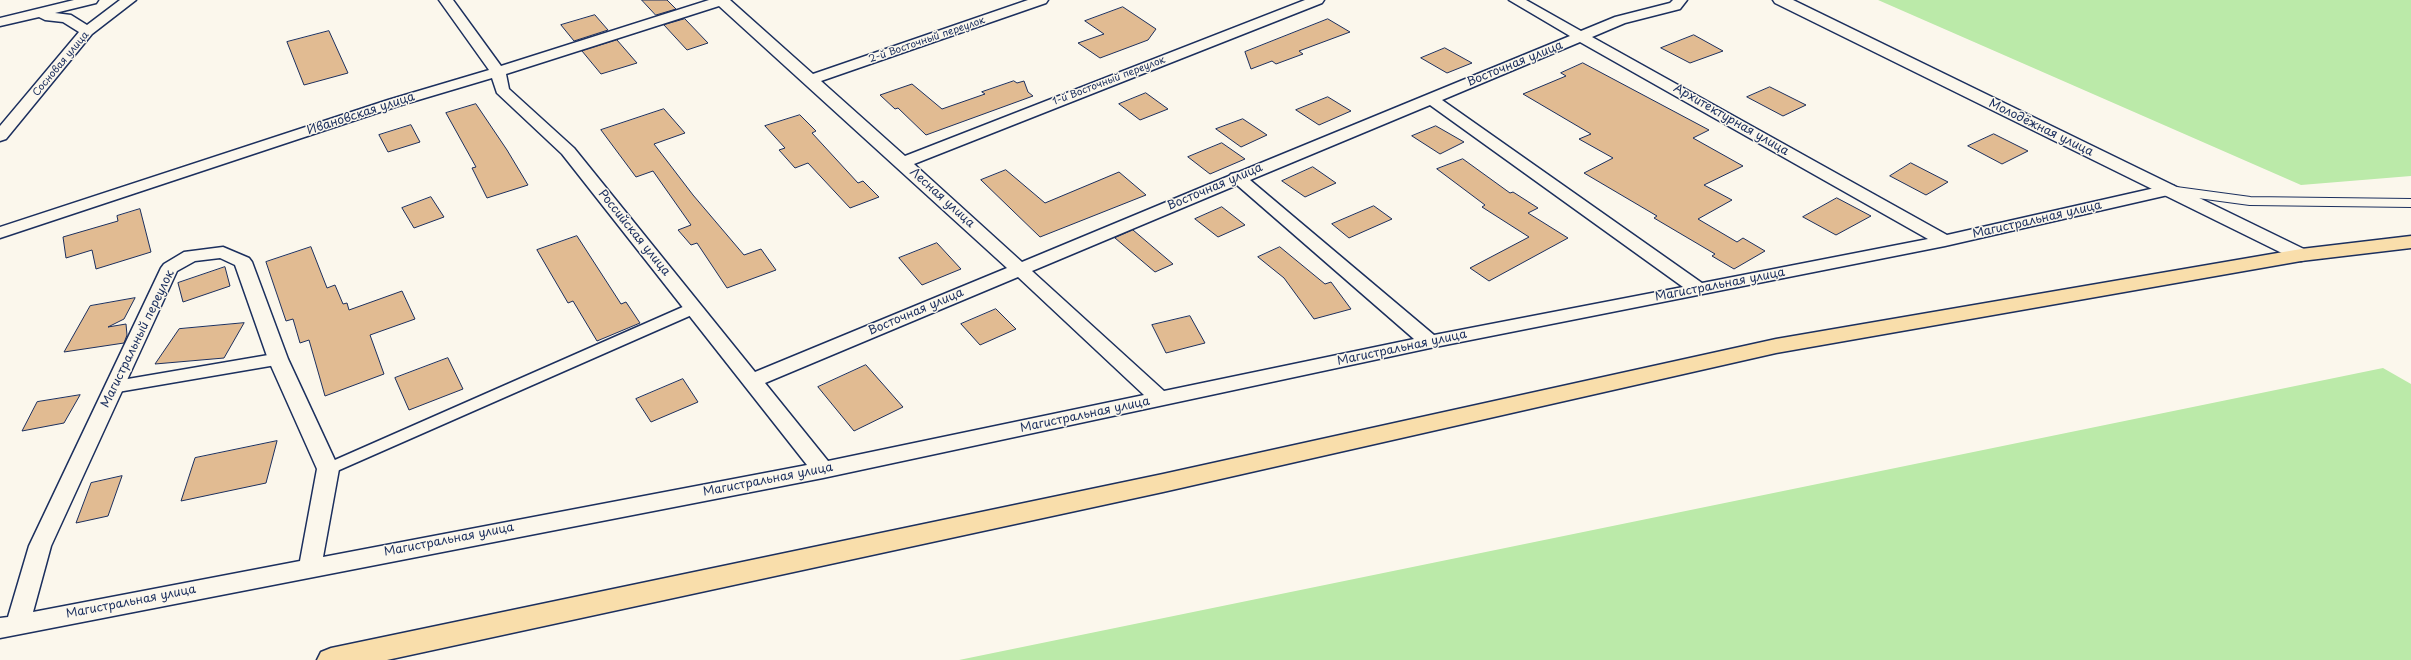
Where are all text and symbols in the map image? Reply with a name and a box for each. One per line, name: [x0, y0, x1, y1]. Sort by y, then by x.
street label: 2-й Восточный переулок: [867, 14, 987, 66]
street label: Сосновая улица: [30, 29, 92, 99]
street label: Восточная улица: [1465, 38, 1565, 90]
street label: 1-й Восточный переулок: [1051, 54, 1167, 108]
street label: Архитектурная улица: [1671, 81, 1791, 159]
street label: Ивановская улица: [305, 90, 417, 138]
street label: Молодёжная улица: [1986, 96, 2096, 160]
street label: Восточная улица: [1165, 160, 1265, 214]
street label: Лесная улица: [907, 165, 977, 231]
street label: Российская улица: [595, 187, 673, 279]
street label: Магистральная улица: [1971, 198, 2103, 242]
street label: Магистральная улица: [1654, 265, 1786, 305]
street label: Магистральный переулок: [98, 268, 178, 410]
street label: Восточная улица: [866, 285, 966, 339]
street label: Магистральная улица: [1336, 327, 1468, 369]
street label: Магистральная улица: [1019, 394, 1151, 436]
street label: Магистральная улица: [702, 460, 834, 500]
street label: Магистральная улица: [383, 520, 515, 560]
street label: Магистральная улица: [65, 582, 197, 622]

